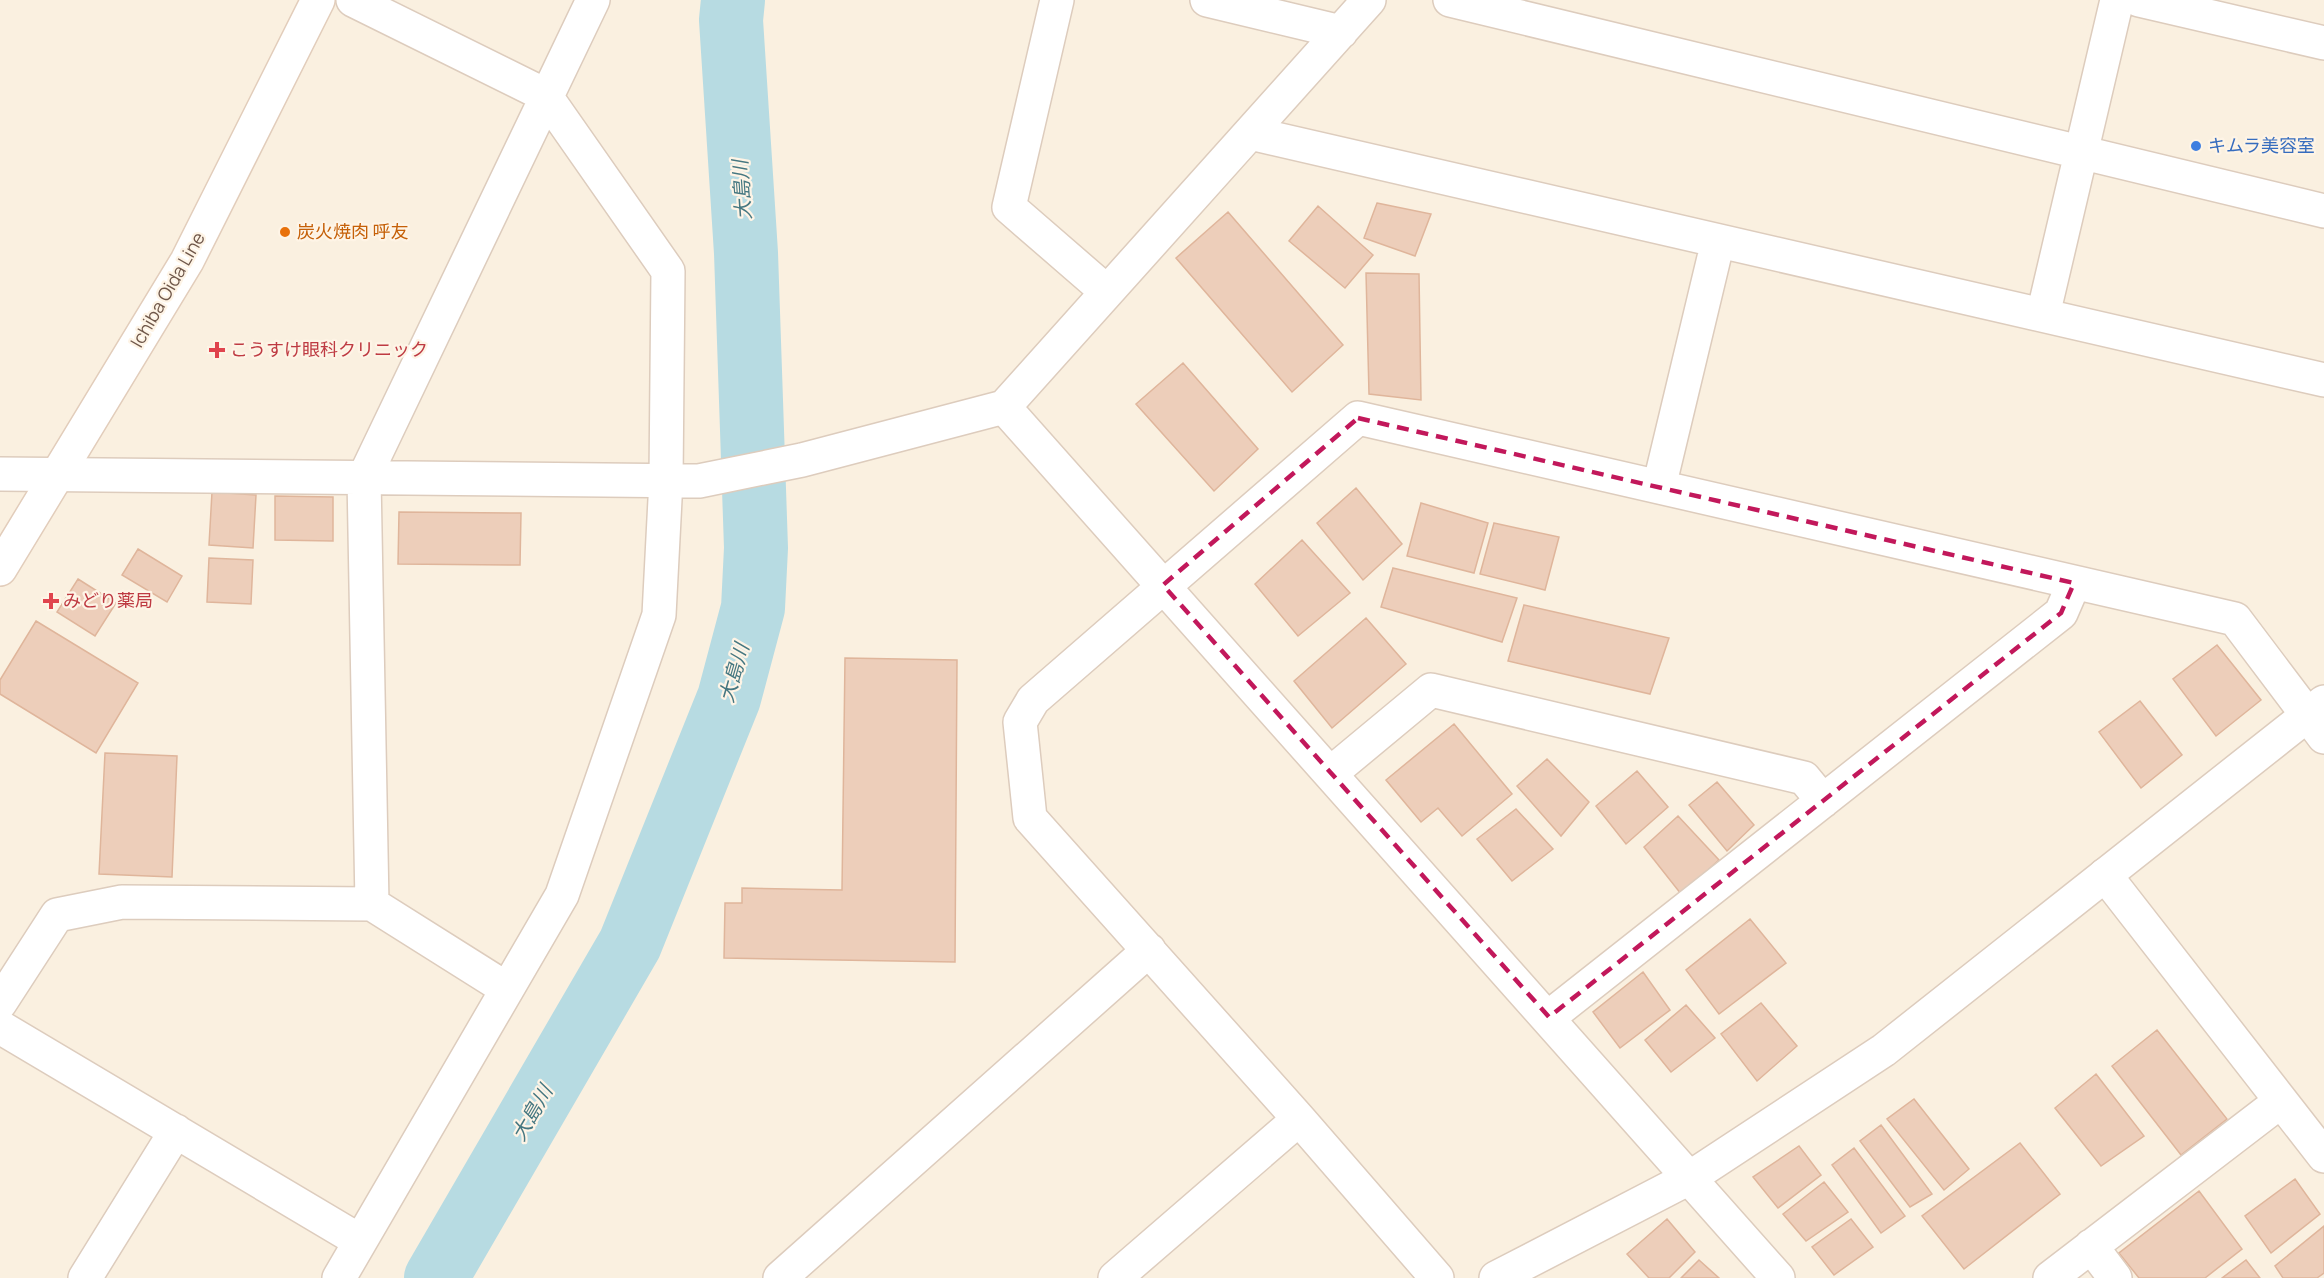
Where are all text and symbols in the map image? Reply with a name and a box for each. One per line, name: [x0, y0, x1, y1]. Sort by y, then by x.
place label: キムラ美容室: [2208, 133, 2315, 157]
marker: キムラ美容室: [2189, 139, 2203, 153]
water label: 大島川: [726, 157, 757, 221]
place label: 炭火焼肉 呼友: [297, 219, 409, 243]
marker: 炭火焼肉 呼友: [278, 225, 292, 239]
street label: Ichiba Oida Line: [124, 227, 210, 352]
place label: こうすけ眼科クリニック: [230, 337, 428, 361]
marker: こうすけ眼科クリニック: [208, 341, 226, 359]
place label: みどり薬局: [63, 588, 153, 612]
marker: みどり薬局: [44, 594, 58, 608]
water label: 大島川: [712, 638, 755, 705]
water label: 大島川: [505, 1078, 559, 1145]

